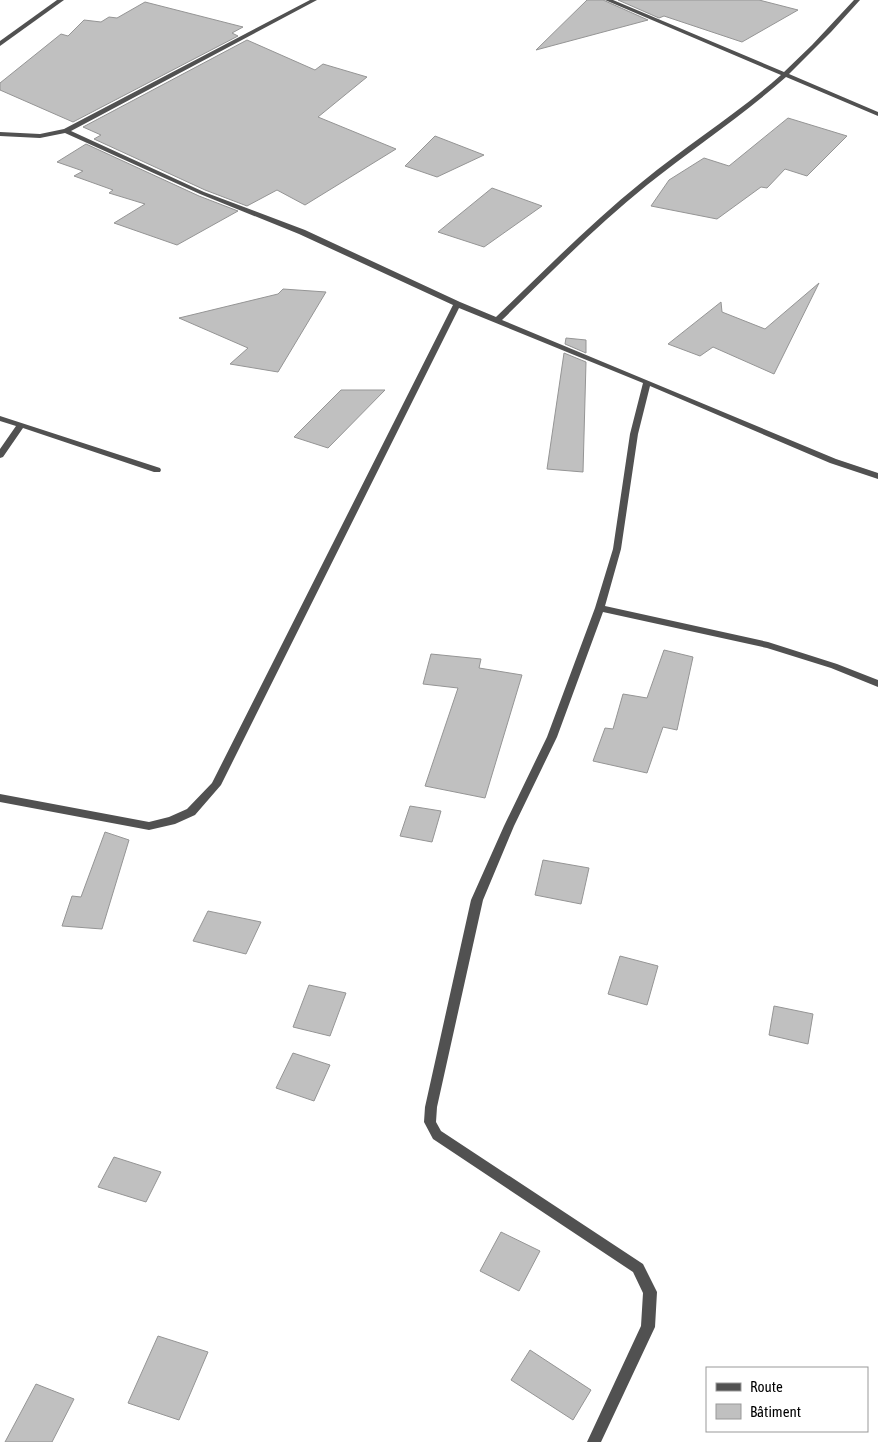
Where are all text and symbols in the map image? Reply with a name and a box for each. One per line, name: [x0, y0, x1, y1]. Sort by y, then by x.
legend: [706, 1367, 868, 1432]
text: Route: [750, 1378, 783, 1395]
text: Bâtiment: [750, 1403, 801, 1420]

